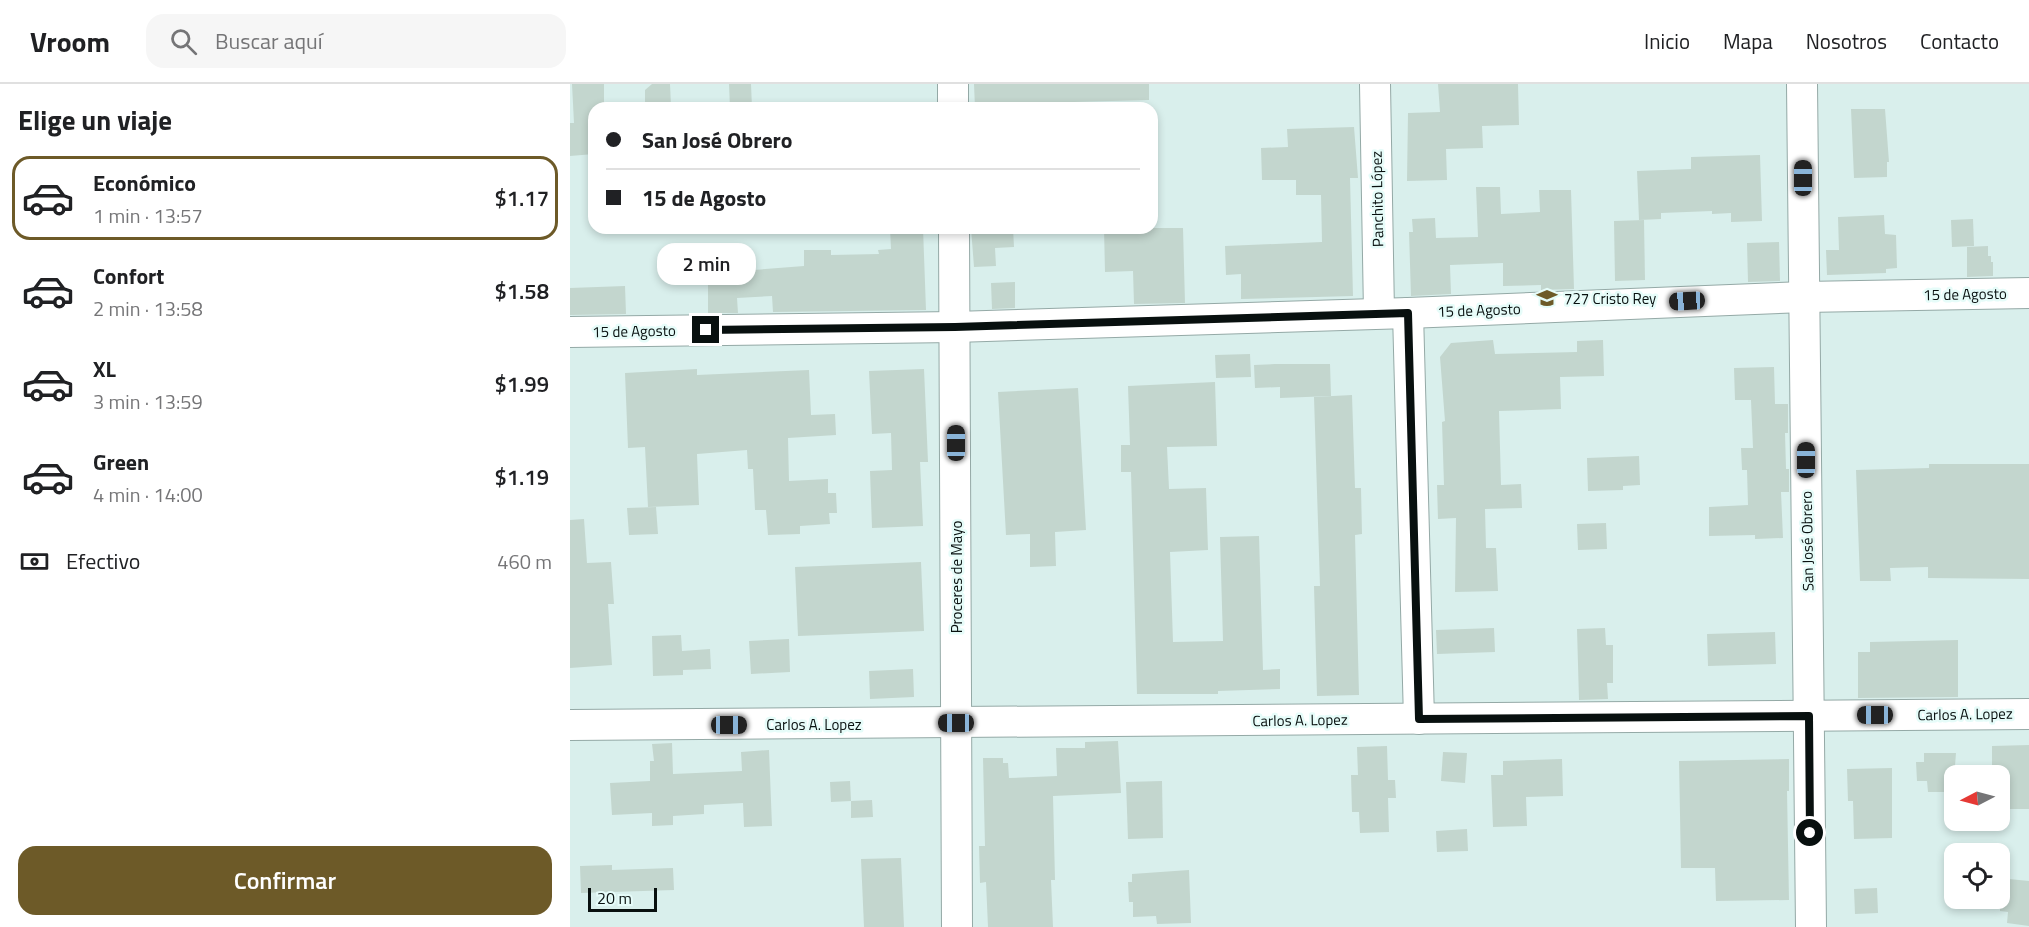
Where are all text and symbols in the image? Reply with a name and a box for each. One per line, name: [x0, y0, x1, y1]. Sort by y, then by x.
search box: [146, 14, 566, 68]
text: Vroom: [30, 20, 110, 63]
text: Buscar aquí: [215, 24, 323, 58]
icon: search: [167, 25, 200, 58]
text: Inicio: [1644, 25, 1690, 57]
text: Mapa: [1723, 25, 1773, 57]
text: Nosotros: [1806, 25, 1887, 57]
text: Contacto: [1920, 25, 1999, 57]
text: Elige un viaje: [18, 99, 172, 140]
text: San José Obrero: [642, 123, 793, 157]
street label: Panchito López: [1365, 151, 1389, 247]
car: [1794, 160, 1812, 196]
text: Económico: [93, 166, 196, 200]
icon: car: [21, 171, 75, 225]
text: $1.17: [494, 181, 549, 215]
text: 15 de Agosto: [642, 181, 766, 215]
text: 1 min · 13:57: [93, 200, 203, 231]
callout: 2 min: [656, 243, 756, 285]
text: 2 min: [682, 248, 731, 279]
text: Confort: [93, 259, 164, 293]
icon: car: [21, 264, 75, 318]
text: $1.58: [494, 274, 549, 308]
street label: 15 de Agosto: [1923, 282, 2007, 306]
school or university icon: 727 Cristo Rey: [1535, 286, 1559, 310]
place label: 727 Cristo Rey: [1564, 287, 1656, 310]
car: [1669, 291, 1705, 311]
text: 2 min · 13:58: [93, 293, 203, 324]
street label: 15 de Agosto: [1437, 297, 1521, 323]
route end: [692, 316, 719, 343]
street label: 15 de Agosto: [592, 319, 676, 343]
text: XL: [93, 352, 116, 386]
icon: car: [21, 357, 75, 411]
text: $1.99: [494, 367, 549, 401]
text: 3 min · 13:59: [93, 386, 203, 417]
car: [947, 425, 965, 461]
car: [1797, 442, 1815, 478]
text: Green: [93, 445, 149, 479]
icon: car: [21, 450, 75, 504]
text: $1.19: [494, 460, 549, 494]
text: 4 min · 14:00: [93, 479, 203, 510]
street label: San José Obrero: [1795, 491, 1819, 591]
street label: Proceres de Mayo: [945, 521, 968, 633]
text: Efectivo: [66, 544, 140, 578]
icon: cash: [18, 545, 51, 578]
text: 460 m: [497, 546, 552, 577]
street label: Carlos A. Lopez: [1917, 702, 2013, 726]
car: [1857, 706, 1893, 724]
street label: Carlos A. Lopez: [1252, 708, 1348, 732]
street label: Carlos A. Lopez: [766, 713, 862, 736]
car: [938, 714, 974, 732]
car: [711, 716, 747, 734]
north arrow: [1944, 765, 2010, 831]
map controls: [1944, 765, 2010, 909]
route start: [1796, 819, 1823, 846]
button: locate: [1944, 843, 2010, 909]
button: Confirmar: [18, 846, 552, 915]
scale bar: [588, 885, 657, 912]
text: 20 m: [597, 886, 632, 910]

